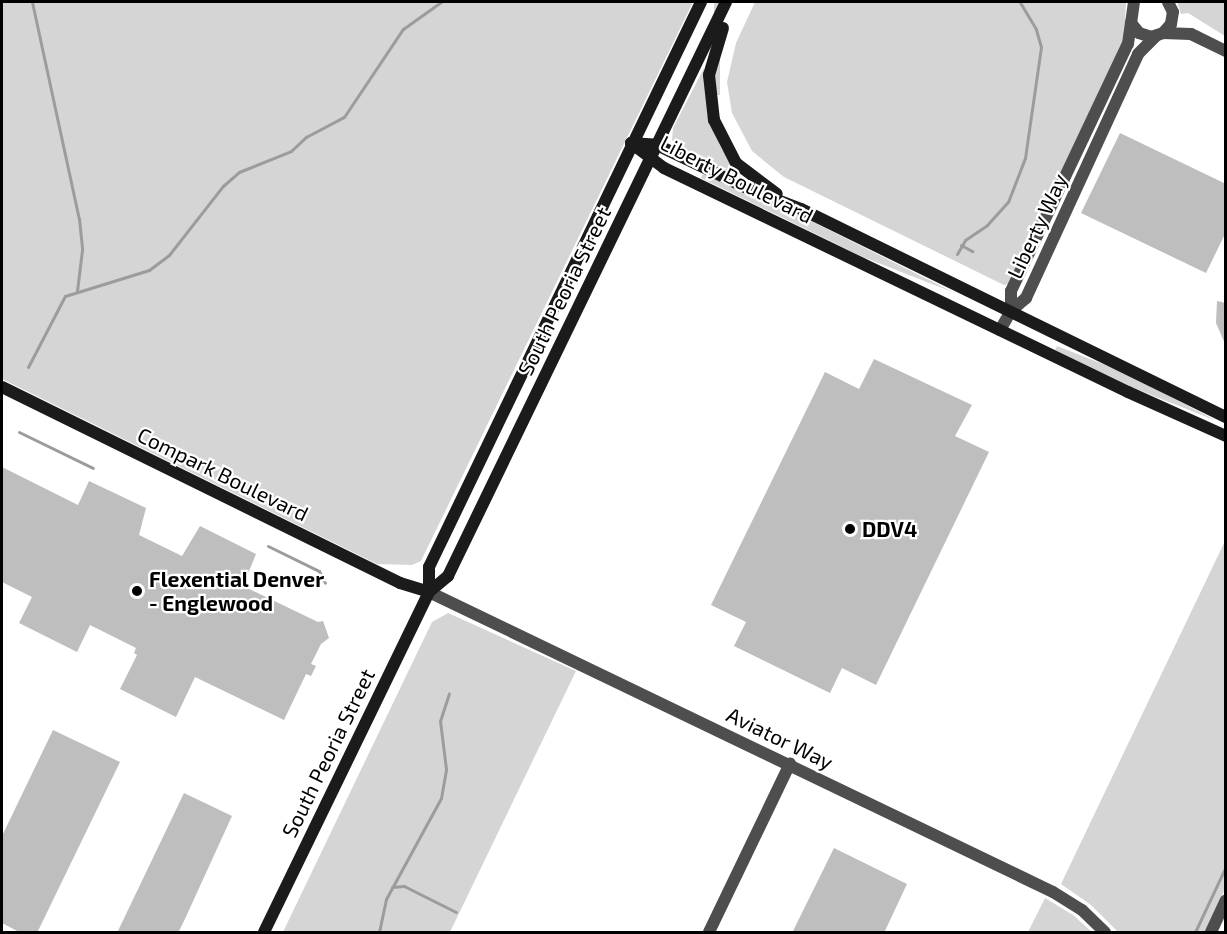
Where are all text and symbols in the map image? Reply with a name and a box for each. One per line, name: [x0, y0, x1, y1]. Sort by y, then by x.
street label: Liberty Boulevard: [656, 129, 818, 229]
street label: Liberty Way: [1002, 169, 1072, 283]
street label: South Peoria Street: [512, 203, 616, 379]
street label: Compark Boulevard: [133, 422, 313, 526]
place label: DDV4: [862, 516, 917, 542]
marker: DDV4: [843, 522, 857, 536]
place label: Flexential Denver - Englewood: [149, 566, 325, 616]
marker: Flexential Denver - Englewood: [130, 584, 144, 598]
street label: South Peoria Street: [276, 665, 380, 841]
street label: Aviator Way: [722, 701, 838, 775]

